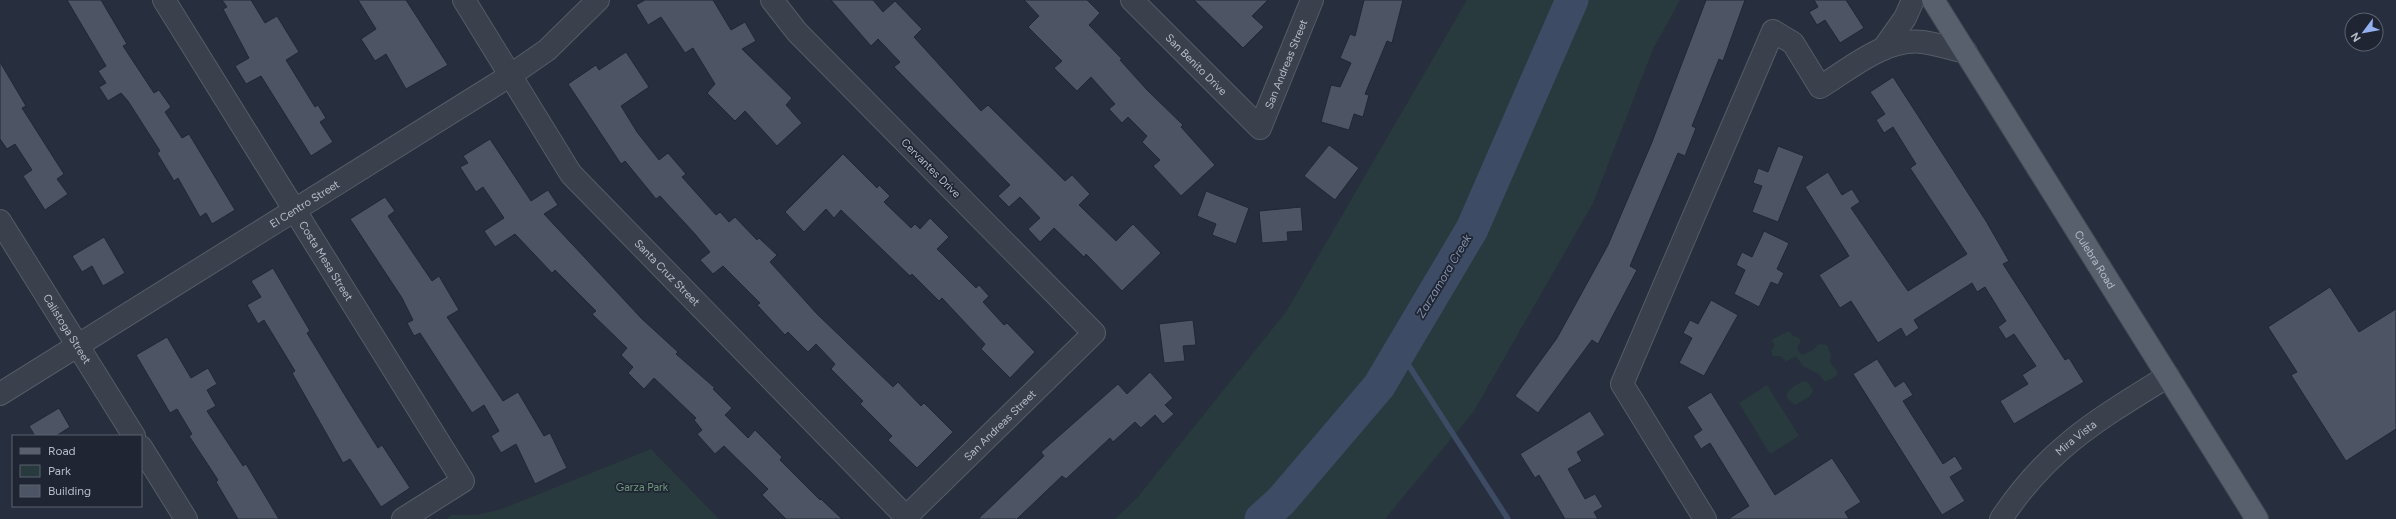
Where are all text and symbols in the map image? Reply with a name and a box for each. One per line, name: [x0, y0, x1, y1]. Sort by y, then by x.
north arrow: [2344, 12, 2384, 52]
street label: San Andreas Street: [1262, 18, 1310, 111]
text: N: [2348, 30, 2364, 44]
street label: San Benito Drive: [1163, 31, 1229, 98]
street label: Cervantes Drive: [898, 136, 963, 201]
street label: El Centro Street: [268, 178, 342, 231]
street label: Costa Mesa Street: [296, 219, 355, 303]
street label: Culebra Road: [2072, 228, 2118, 291]
water label: Zarzamora Creek: [1414, 231, 1475, 320]
street label: Santa Cruz Street: [632, 237, 702, 309]
street label: Calistoga Street: [40, 292, 93, 366]
street label: San Andreas Street: [962, 388, 1039, 464]
street label: Mira Vista: [2053, 418, 2099, 458]
legend: [12, 435, 142, 507]
text: Road: [48, 444, 76, 458]
text: Park: [48, 464, 71, 478]
park label: Garza Park: [616, 481, 669, 494]
text: Building: [48, 484, 91, 498]

